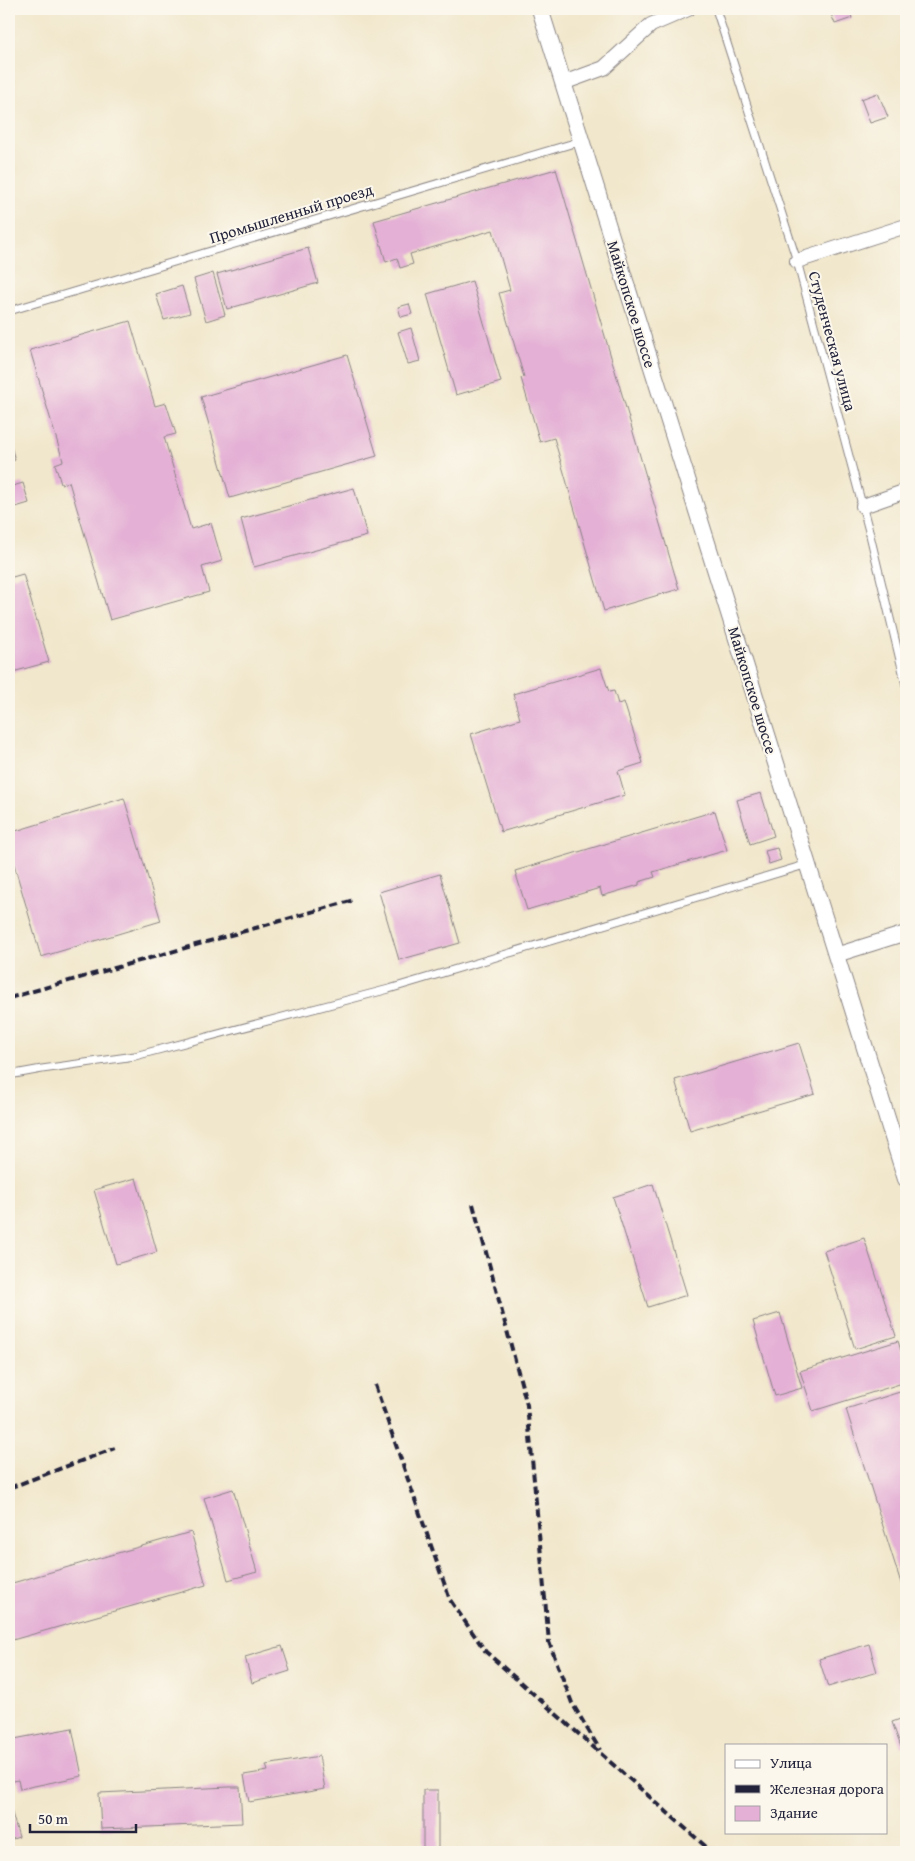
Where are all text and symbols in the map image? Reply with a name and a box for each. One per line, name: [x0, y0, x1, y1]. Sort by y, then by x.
street label: Промышленный проезд: [206, 177, 376, 249]
street label: Майкопское шоссе: [601, 237, 663, 371]
street label: Студенческая улица: [803, 268, 863, 414]
street label: Майкопское шоссе: [722, 623, 784, 757]
legend: [725, 1744, 888, 1834]
text: Улица: [770, 1752, 813, 1773]
text: Железная дорога: [769, 1778, 885, 1799]
scale bar: [30, 1801, 136, 1833]
text: Здание: [770, 1802, 818, 1823]
text: 50 m: [38, 1808, 69, 1829]

